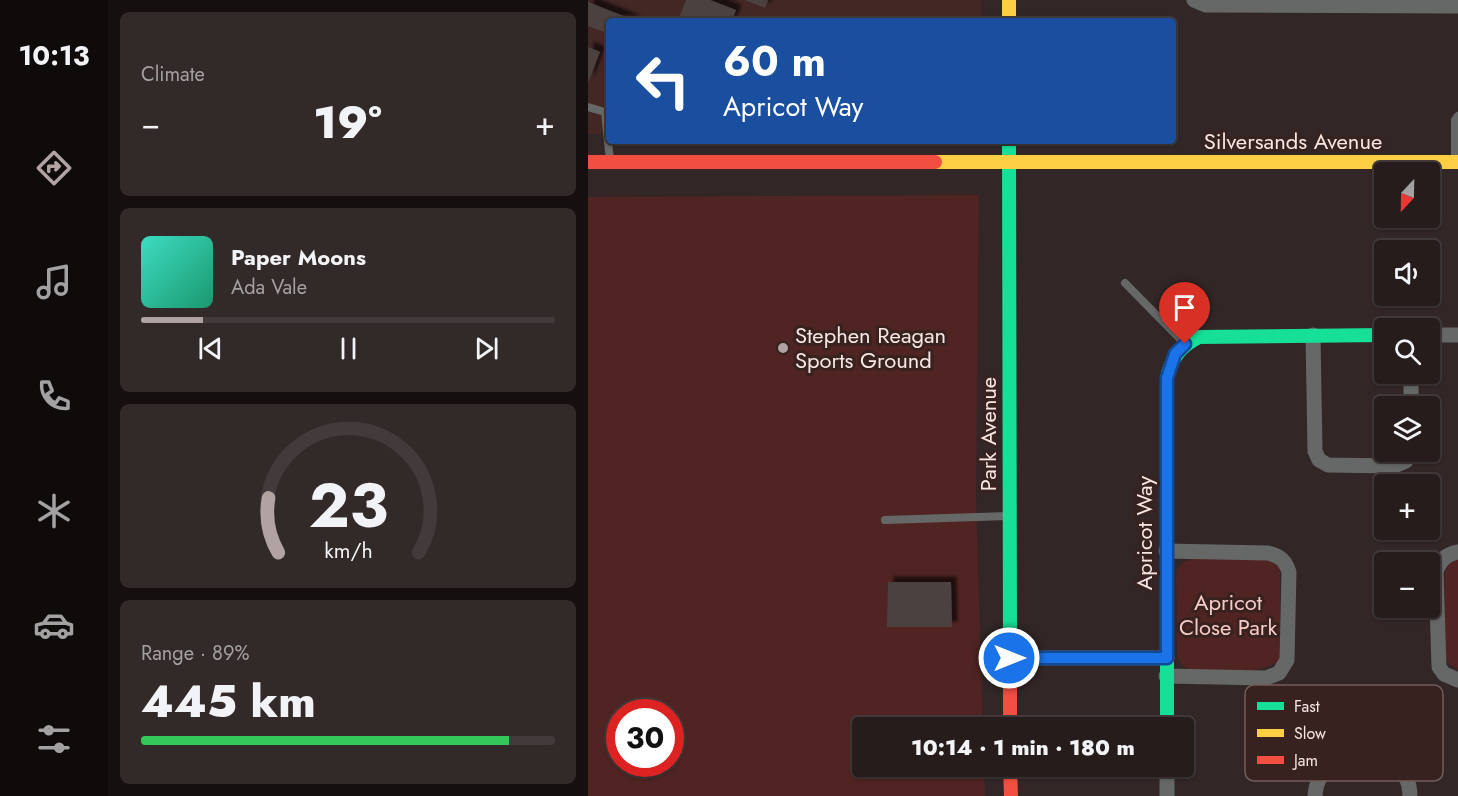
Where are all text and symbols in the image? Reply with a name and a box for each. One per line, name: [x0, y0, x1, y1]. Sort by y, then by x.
text: 60 m: [723, 31, 826, 92]
text: 10:13: [19, 36, 89, 75]
icon: left: [624, 42, 702, 120]
text: Climate: [141, 60, 205, 89]
text: Apricot Way: [723, 87, 863, 126]
text: 19°: [313, 90, 382, 155]
text: −: [141, 100, 160, 147]
text: +: [535, 100, 555, 147]
street label: Silversands Avenue: [1204, 125, 1382, 157]
icon: directions: [33, 147, 75, 189]
north arrow: [1374, 162, 1440, 228]
map controls: [1374, 162, 1440, 618]
button: sound: [1374, 240, 1440, 306]
text: Paper Moons: [231, 241, 366, 273]
icon: music: [33, 261, 75, 303]
text: Ada Vale: [231, 273, 307, 302]
pin: [1159, 282, 1210, 344]
icon: arrive: [1168, 291, 1201, 324]
button: search: [1374, 318, 1440, 384]
place label: Stephen Reagan Sports Ground: [795, 319, 946, 376]
icon: previous: [194, 332, 227, 365]
icon: pause: [332, 332, 365, 365]
icon: next: [470, 332, 503, 365]
marker: Stephen Reagan Sports Ground: [776, 341, 790, 355]
icon: phone: [33, 375, 75, 417]
street label: Park Avenue: [972, 377, 1004, 491]
button: layers: [1374, 396, 1440, 462]
text: 23: [308, 460, 388, 550]
button: +: [1374, 474, 1440, 540]
street label: Apricot Way: [1128, 475, 1160, 590]
icon: climate: [33, 490, 75, 532]
text: km/h: [324, 535, 372, 566]
button: −: [1374, 552, 1440, 618]
park label: Apricot Close Park: [1179, 586, 1277, 643]
icon: car: [33, 604, 75, 646]
position arrow: [977, 626, 1041, 690]
text: Range · 89%: [141, 639, 249, 668]
text: 445 km: [141, 669, 316, 734]
legend: [1245, 685, 1443, 781]
text: Fast: [1294, 695, 1320, 718]
speed limit sign: 30: [606, 699, 684, 777]
icon: filters: [33, 718, 75, 760]
text: Slow: [1294, 722, 1326, 745]
text: 10:14 · 1 min · 180 m: [911, 731, 1135, 763]
text: Jam: [1292, 749, 1318, 772]

